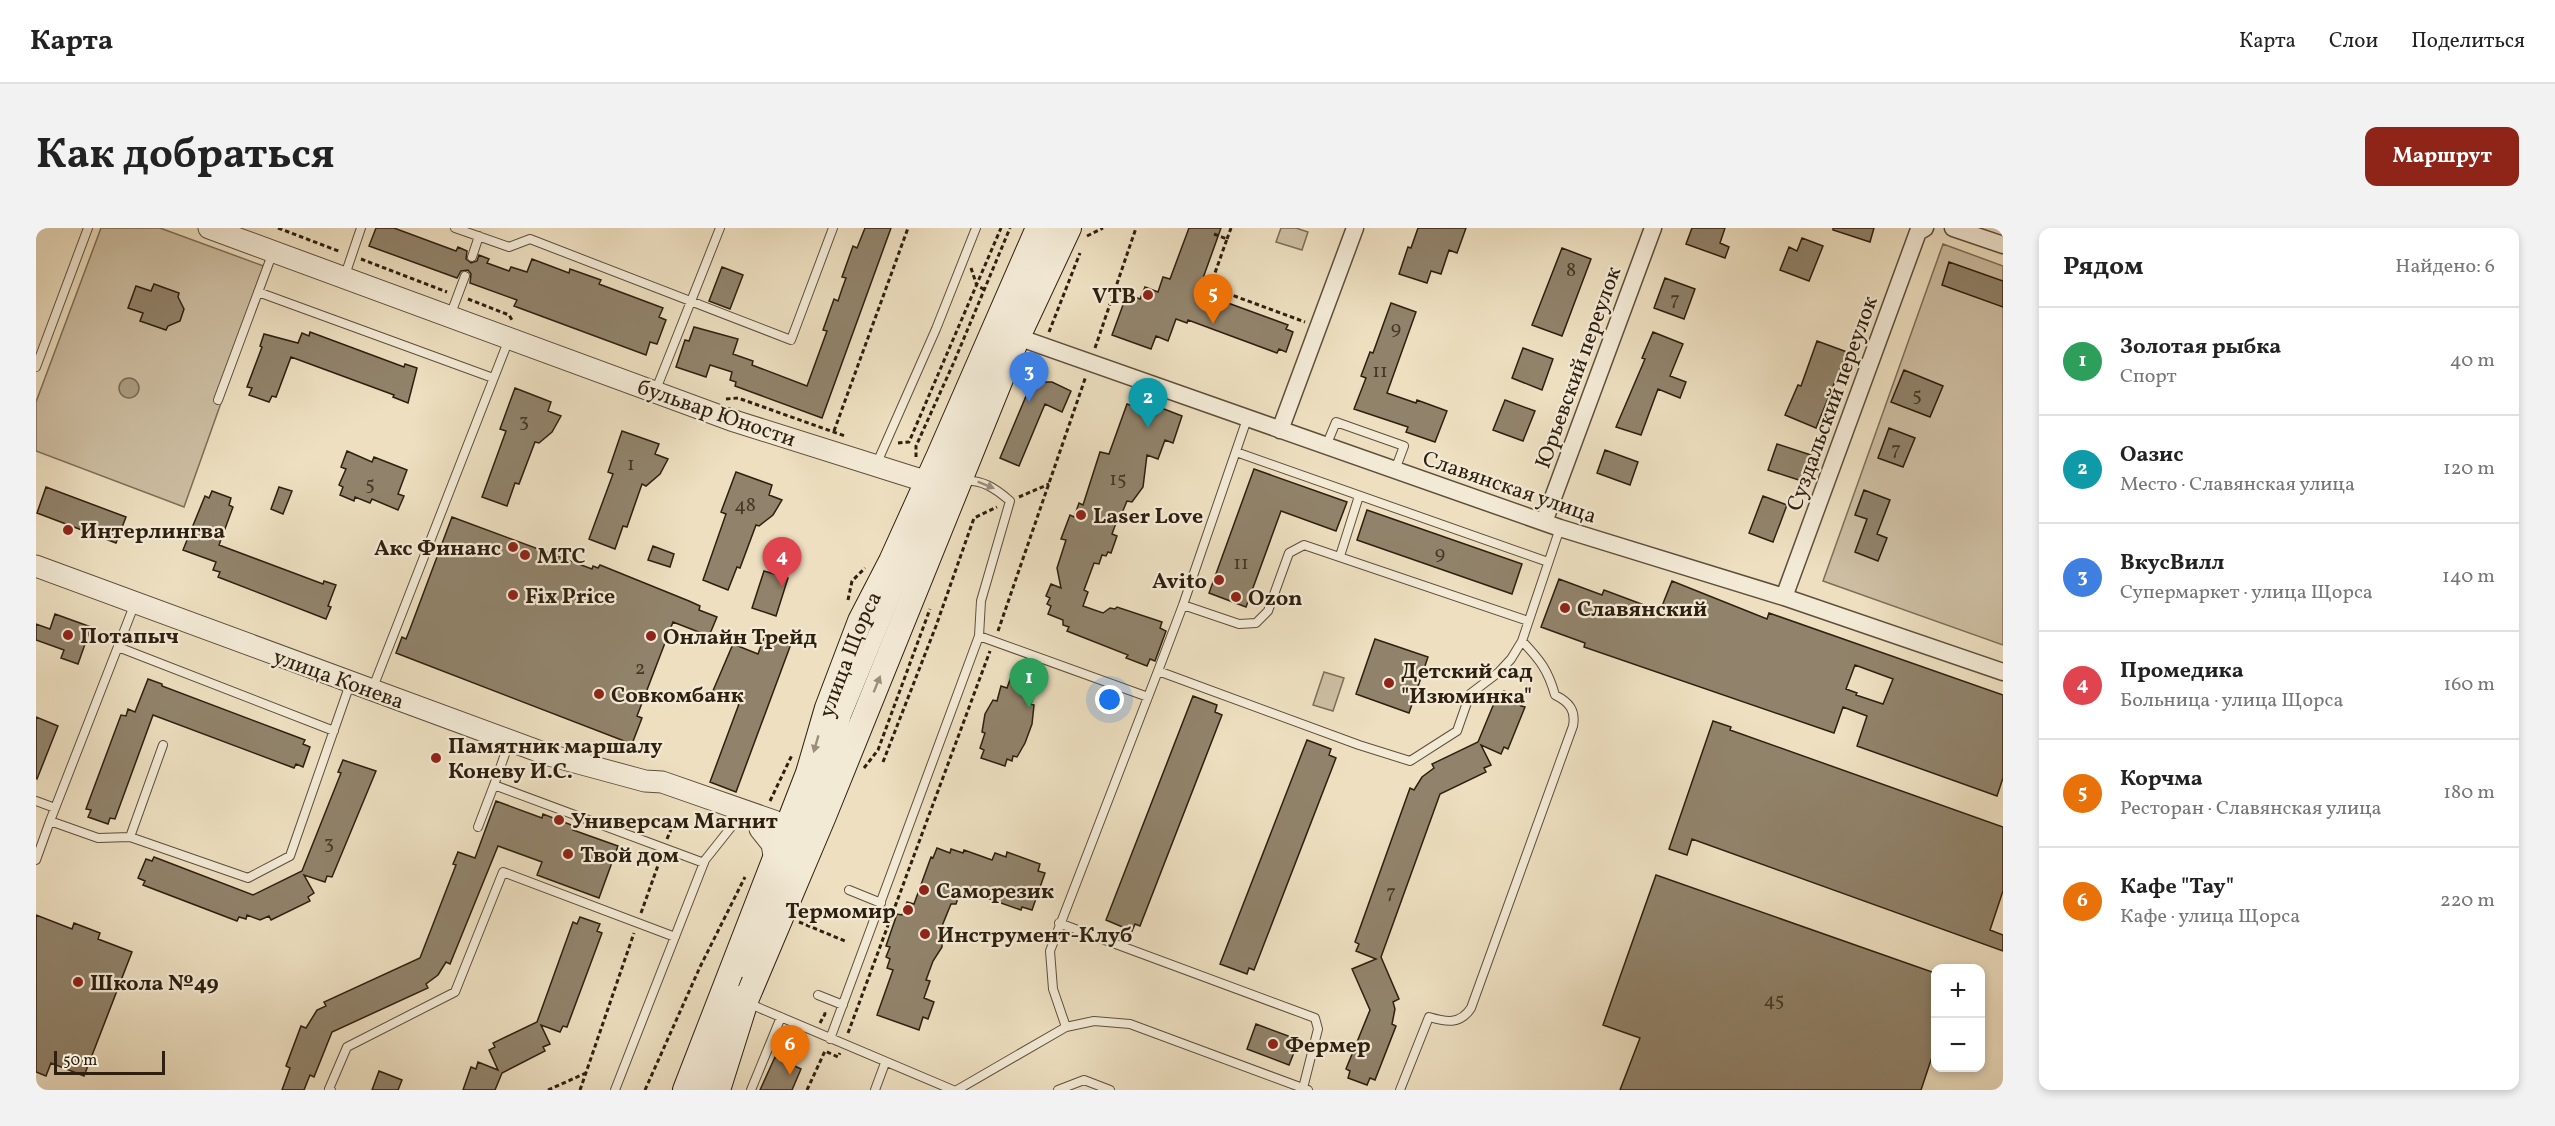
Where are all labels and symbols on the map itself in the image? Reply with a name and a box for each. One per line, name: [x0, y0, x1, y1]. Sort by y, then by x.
house number: 8: [1566, 257, 1576, 285]
street label: Юрьевский переулок: [1528, 262, 1630, 473]
pin: 5: [1194, 274, 1232, 324]
place label: VTB: [1092, 282, 1136, 313]
house number: 7: [1670, 286, 1680, 314]
marker: VTB: [1141, 288, 1155, 302]
street label: Суздальский переулок: [1780, 292, 1887, 516]
house number: 9: [1391, 315, 1401, 343]
pin: 3: [1010, 352, 1048, 402]
house number: 11: [1372, 358, 1388, 386]
street label: бульвар Юности: [633, 373, 800, 456]
pin: 2: [1128, 378, 1168, 428]
house number: 5: [1912, 382, 1922, 410]
house number: 3: [519, 408, 529, 436]
house number: 7: [1891, 436, 1901, 464]
street label: Славянская улица: [1418, 444, 1600, 533]
house number: 1: [627, 451, 635, 479]
house number: 15: [1109, 466, 1127, 494]
house number: 5: [365, 471, 375, 499]
one-way arrow: [978, 480, 996, 490]
house number: 48: [734, 492, 756, 520]
place label: Laser Love: [1093, 502, 1203, 533]
marker: Laser Love: [1074, 508, 1088, 522]
place label: Интерлингва: [80, 517, 225, 548]
marker: Интерлингва: [61, 523, 75, 537]
place label: Акс Финанс: [374, 534, 501, 565]
pin: 4: [762, 538, 802, 587]
marker: Акс Финанс: [506, 540, 520, 554]
house number: 9: [1435, 540, 1445, 568]
place label: МТС: [537, 542, 586, 573]
marker: МТС: [518, 548, 532, 562]
house number: 11: [1233, 550, 1249, 578]
place label: Avito: [1152, 567, 1207, 598]
marker: Avito: [1212, 573, 1226, 587]
place label: Fix Price: [525, 582, 615, 613]
place label: Ozon: [1248, 584, 1303, 615]
street label: улица Щорса: [812, 586, 891, 721]
marker: Fix Price: [506, 588, 520, 602]
marker: Ozon: [1229, 590, 1243, 604]
place label: Славянский: [1577, 595, 1707, 626]
marker: Славянский: [1558, 601, 1572, 615]
place label: Потапыч: [80, 622, 179, 653]
place label: Онлайн Трейд: [663, 623, 817, 654]
marker: Потапыч: [61, 628, 75, 642]
marker: Онлайн Трейд: [644, 629, 658, 643]
street label: улица Конева: [268, 642, 408, 718]
house number: 2: [635, 655, 645, 683]
place label: Детский сад "Изюминка": [1401, 657, 1533, 713]
pin: 1: [1010, 658, 1048, 708]
one-way arrow: [872, 674, 882, 692]
marker: Детский сад "Изюминка": [1382, 676, 1396, 690]
place label: Совкомбанк: [611, 681, 744, 712]
your location: [1095, 685, 1124, 714]
marker: Совкомбанк: [592, 687, 606, 701]
place label: Памятник маршалу Коневу И.С.: [448, 732, 663, 788]
one-way arrow: [811, 736, 820, 754]
marker: Памятник маршалу Коневу И.С.: [429, 751, 443, 765]
place label: Универсам Магнит: [571, 807, 778, 838]
marker: Универсам Магнит: [552, 813, 566, 827]
house number: 3: [324, 830, 334, 858]
place label: Твой дом: [580, 841, 680, 872]
marker: Твой дом: [561, 847, 575, 861]
place label: Саморезик: [936, 877, 1054, 908]
house number: 7: [1386, 879, 1396, 907]
marker: Саморезик: [917, 883, 931, 897]
place label: Термомир: [785, 897, 896, 928]
marker: Термомир: [901, 903, 915, 917]
place label: Инструмент-Клуб: [937, 921, 1133, 952]
marker: Инструмент-Клуб: [918, 927, 932, 941]
place label: Школа №49: [90, 969, 219, 1000]
marker: Школа №49: [71, 975, 85, 989]
house number: 45: [1764, 987, 1784, 1015]
pin: 6: [770, 1026, 810, 1075]
place label: Фермер: [1285, 1031, 1371, 1062]
marker: Фермер: [1266, 1037, 1280, 1051]
scale bar: [54, 1048, 165, 1076]

